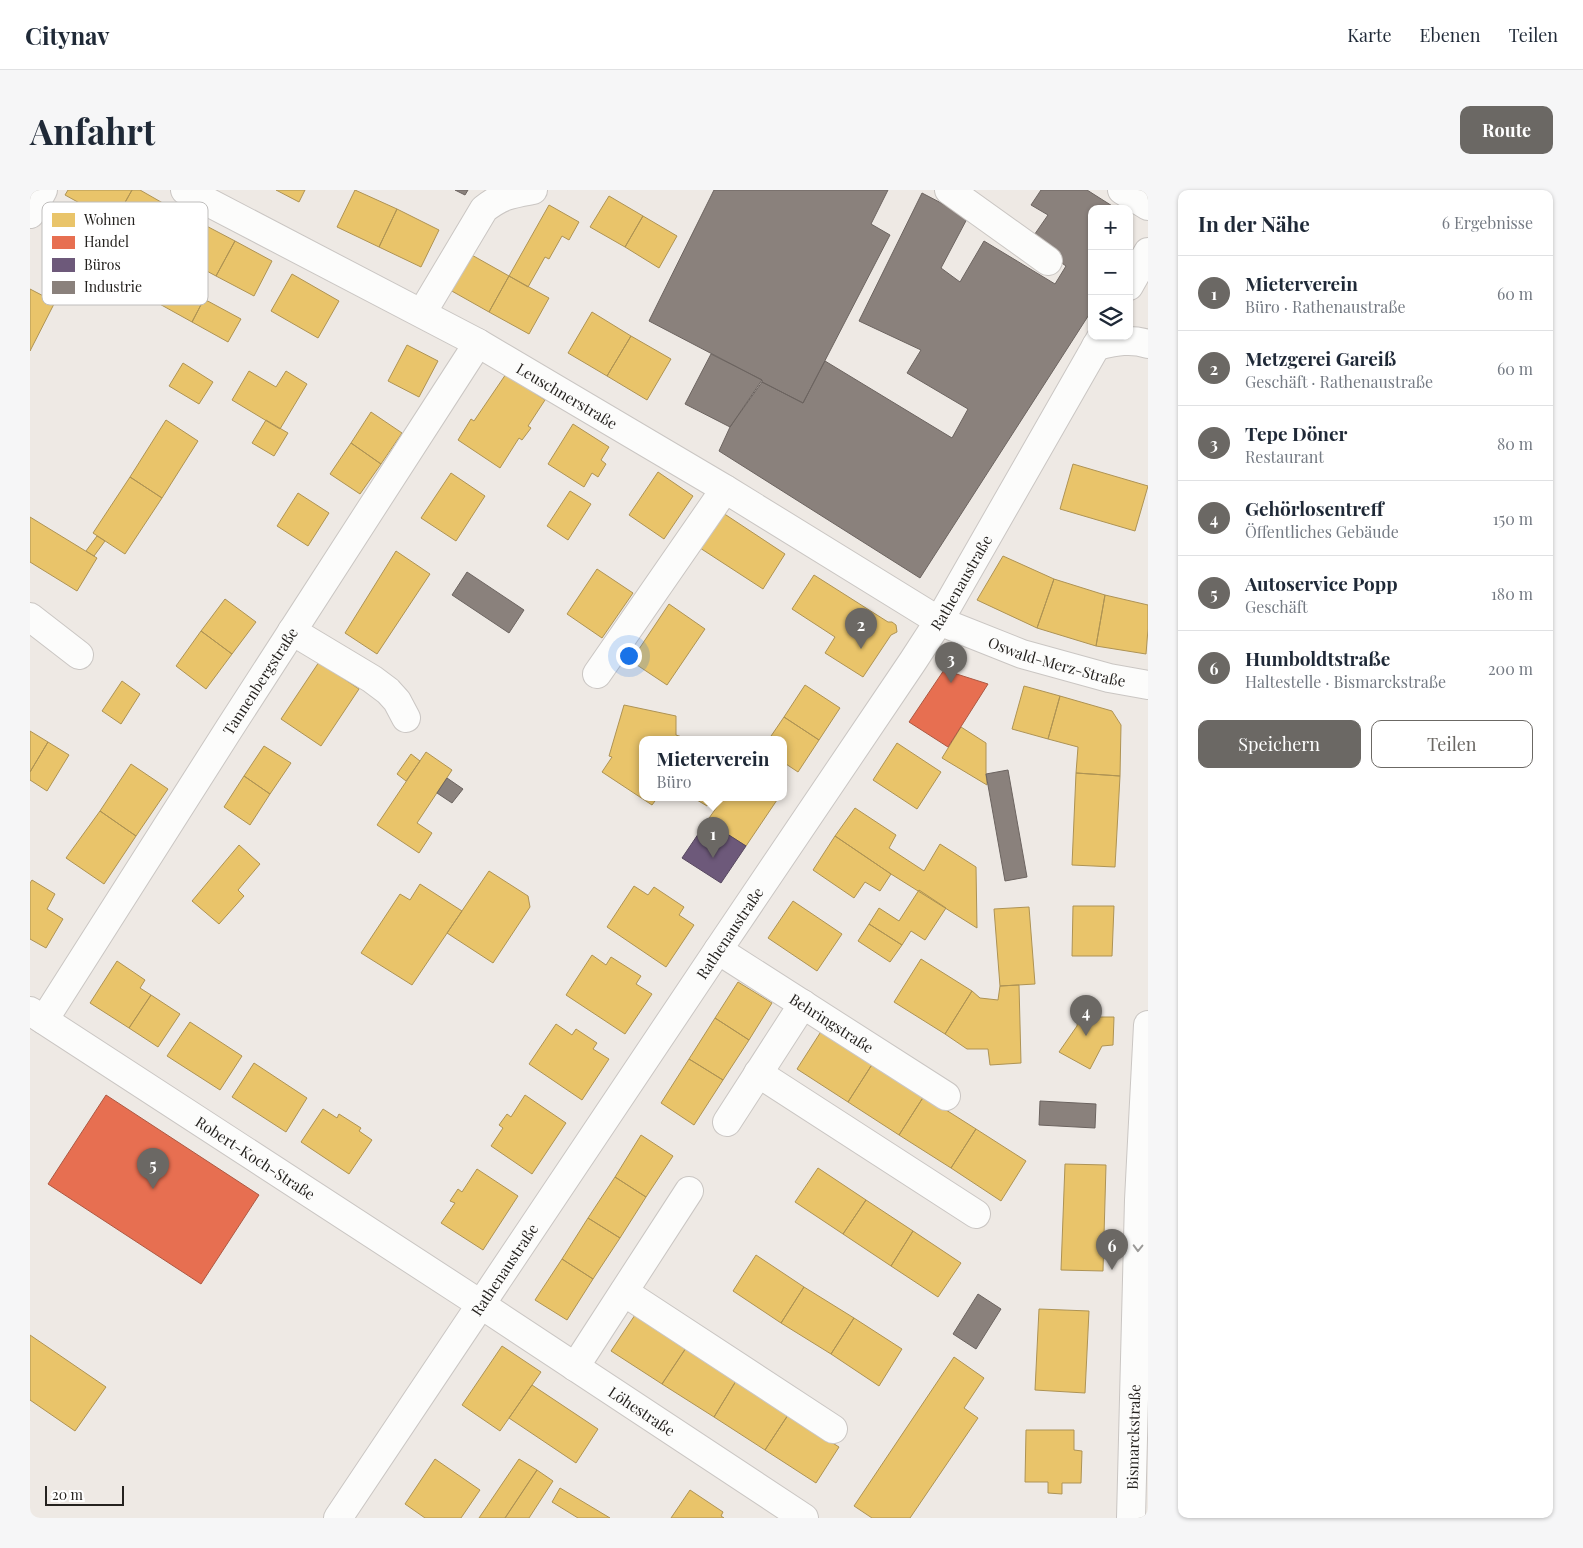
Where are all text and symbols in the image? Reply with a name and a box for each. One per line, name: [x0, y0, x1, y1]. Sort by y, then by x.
text: Citynav: [25, 19, 110, 51]
text: Karte: [1347, 23, 1392, 47]
text: Ebenen: [1420, 23, 1480, 47]
text: Teilen: [1508, 23, 1558, 47]
button: Route: [1460, 106, 1553, 154]
text: Anfahrt: [30, 107, 155, 154]
legend: [42, 202, 208, 305]
map controls: [1088, 205, 1133, 340]
button: +: [1088, 205, 1133, 250]
text: In der Nähe: [1198, 209, 1310, 237]
text: Wohnen: [83, 210, 136, 229]
text: 6 Ergebnisse: [1442, 212, 1533, 233]
text: Handel: [84, 232, 129, 251]
button: −: [1088, 250, 1133, 295]
text: Büros: [84, 255, 121, 274]
text: Mieterverein: [1245, 270, 1358, 296]
text: Industrie: [84, 277, 142, 296]
text: 1: [1211, 283, 1217, 304]
text: 60 m: [1497, 283, 1533, 304]
button: layers: [1088, 295, 1133, 340]
text: Büro · Rathenaustraße: [1245, 296, 1406, 317]
text: Metzgerei Gareiß: [1245, 345, 1396, 371]
street label: Leuschnerstraße: [513, 358, 621, 433]
text: 2: [1210, 358, 1218, 379]
text: 60 m: [1497, 358, 1533, 379]
text: Geschäft · Rathenaustraße: [1245, 371, 1433, 392]
text: Tepe Döner: [1245, 420, 1347, 446]
text: 3: [1210, 433, 1218, 454]
text: 80 m: [1497, 433, 1533, 454]
text: Restaurant: [1245, 446, 1324, 467]
text: Gehörlosentreff: [1245, 495, 1383, 521]
text: 4: [1210, 508, 1218, 529]
text: 150 m: [1493, 508, 1533, 529]
text: Öffentliches Gebäude: [1245, 521, 1399, 542]
street label: Rathenaustraße: [926, 531, 996, 634]
text: Autoservice Popp: [1245, 570, 1398, 596]
text: 5: [1210, 583, 1218, 604]
text: 180 m: [1491, 583, 1533, 604]
text: Geschäft: [1245, 596, 1308, 617]
pin: 2: [845, 608, 877, 649]
street label: Tannenbergstraße: [218, 623, 302, 739]
street label: Oswald-Merz-Straße: [985, 632, 1127, 691]
pin: 3: [935, 642, 967, 683]
your location: [616, 643, 642, 669]
text: Humboldtstraße: [1245, 645, 1390, 671]
text: 6: [1210, 658, 1218, 679]
text: 200 m: [1488, 658, 1533, 679]
text: Haltestelle · Bismarckstraße: [1245, 671, 1446, 692]
button: Speichern: [1198, 720, 1361, 768]
button: Teilen: [1371, 720, 1533, 768]
popup: [639, 736, 787, 801]
text: Mieterverein: [657, 745, 769, 771]
text: Büro: [657, 771, 691, 792]
pin: 1: [697, 817, 729, 858]
street label: Rathenaustraße: [691, 883, 768, 983]
street label: Behringstraße: [786, 988, 878, 1057]
pin: 4: [1070, 995, 1102, 1036]
street label: Robert-Koch-Straße: [192, 1111, 319, 1204]
pin: 5: [137, 1148, 169, 1189]
street label: Rathenaustraße: [466, 1220, 542, 1319]
pin: 6: [1096, 1229, 1128, 1270]
one-way arrow: [1133, 1245, 1143, 1253]
street label: Löhestraße: [605, 1382, 679, 1440]
street label: Bismarckstraße: [1122, 1384, 1144, 1490]
scale bar: [45, 1483, 124, 1506]
text: 20 m: [52, 1485, 83, 1504]

